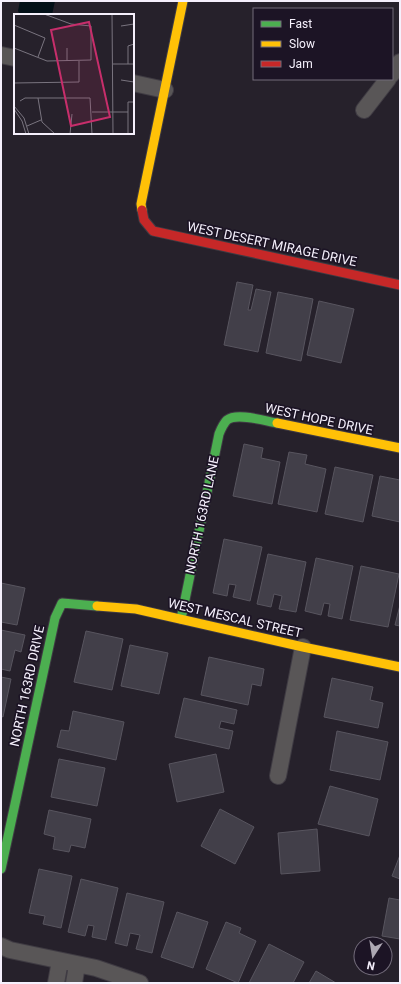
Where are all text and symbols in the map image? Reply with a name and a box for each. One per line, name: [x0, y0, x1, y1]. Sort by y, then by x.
legend: [253, 8, 393, 80]
inset map: [14, 14, 134, 134]
text: Fast: [289, 17, 312, 31]
text: Slow: [289, 37, 315, 51]
text: Jam: [289, 57, 313, 71]
street label: WEST DESERT MIRAGE DRIVE: [186, 219, 358, 269]
street label: WEST HOPE DRIVE: [264, 400, 374, 438]
street label: NORTH 163RD LANE: [182, 455, 222, 575]
street label: WEST MESCAL STREET: [166, 595, 304, 641]
street label: NORTH 163RD DRIVE: [7, 624, 47, 748]
north arrow: [353, 936, 393, 976]
text: N: [366, 958, 376, 972]

